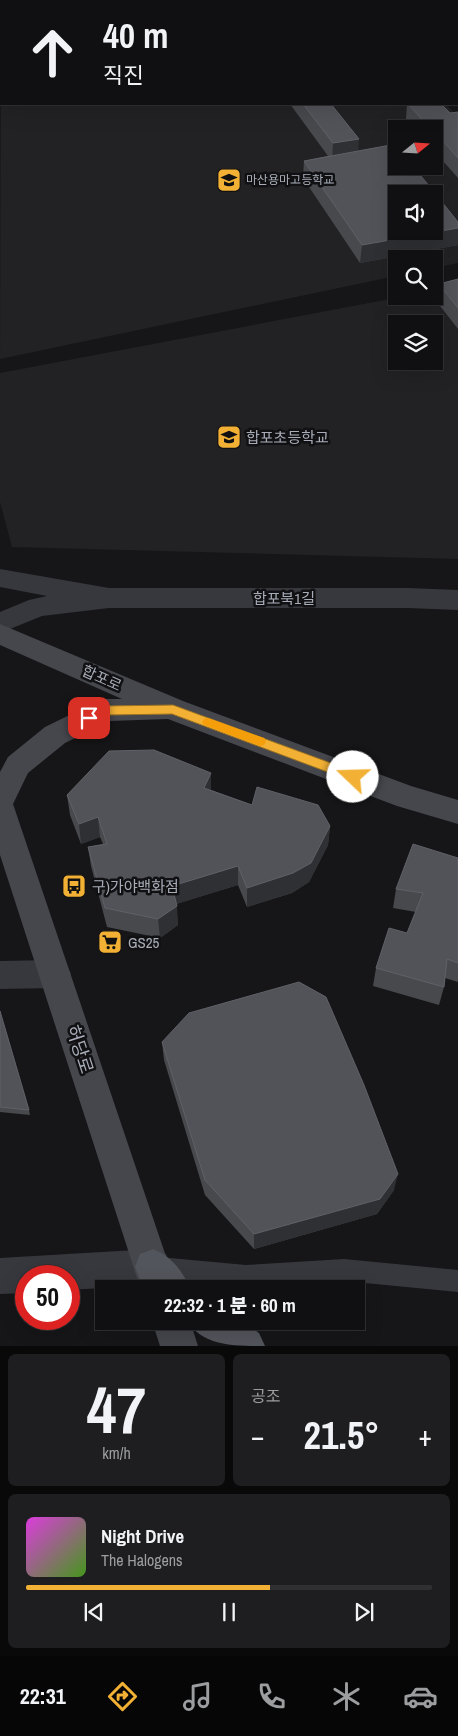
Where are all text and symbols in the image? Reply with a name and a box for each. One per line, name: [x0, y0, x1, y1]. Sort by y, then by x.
text: 40 m: [103, 12, 168, 59]
icon: ahead: [20, 20, 85, 85]
text: 직진: [103, 60, 143, 90]
north arrow: [388, 120, 442, 175]
map controls: [388, 120, 443, 370]
school or university icon: 마산용마고등학교: [216, 167, 242, 193]
place label: 마산용마고등학교: [246, 172, 334, 188]
button: sound: [388, 185, 443, 240]
button: search: [388, 250, 443, 305]
button: layers: [388, 315, 443, 370]
school or university icon: 합포초등학교: [216, 424, 242, 450]
place label: 합포초등학교: [246, 427, 329, 448]
street label: 합포북1길: [253, 588, 315, 609]
street label: 합포로: [79, 660, 125, 696]
pin: [68, 697, 110, 739]
icon: arrive: [75, 704, 103, 732]
position arrow: [326, 750, 378, 802]
bus stop icon: 구)가야백화점: [61, 873, 87, 899]
place label: 구)가야백화점: [92, 876, 179, 897]
supermarket icon: GS25: [97, 929, 123, 955]
place label: GS25: [128, 932, 160, 953]
street label: 허당로: [60, 1022, 100, 1076]
speed limit sign: 50: [15, 1265, 80, 1330]
text: 22:32 · 1 분 · 60 m: [164, 1292, 296, 1318]
text: 47: [87, 1366, 146, 1453]
text: 공조: [251, 1385, 280, 1407]
text: 21.5°: [304, 1410, 379, 1461]
text: −: [251, 1417, 264, 1455]
text: +: [419, 1417, 432, 1455]
text: km/h: [102, 1442, 131, 1464]
text: Night Drive: [101, 1523, 184, 1549]
text: The Halogens: [101, 1549, 183, 1571]
icon: previous: [80, 1598, 108, 1626]
icon: pause: [215, 1598, 243, 1626]
icon: next: [350, 1598, 378, 1626]
icon: directions: [105, 1679, 140, 1714]
icon: music: [180, 1679, 215, 1714]
icon: phone: [254, 1679, 289, 1714]
icon: climate: [329, 1679, 364, 1714]
icon: car: [403, 1679, 438, 1714]
text: 22:31: [20, 1681, 66, 1711]

